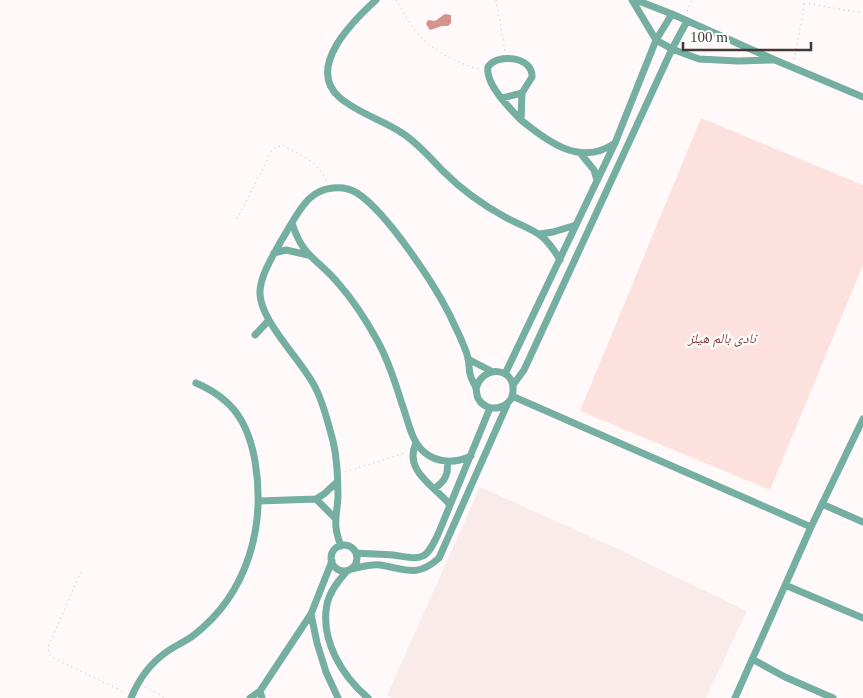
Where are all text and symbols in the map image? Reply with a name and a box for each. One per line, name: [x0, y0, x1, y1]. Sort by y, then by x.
scale bar: [683, 20, 810, 52]
text: 100 m: [690, 29, 728, 45]
park label: نادى بالم هيلز: [687, 331, 758, 348]

